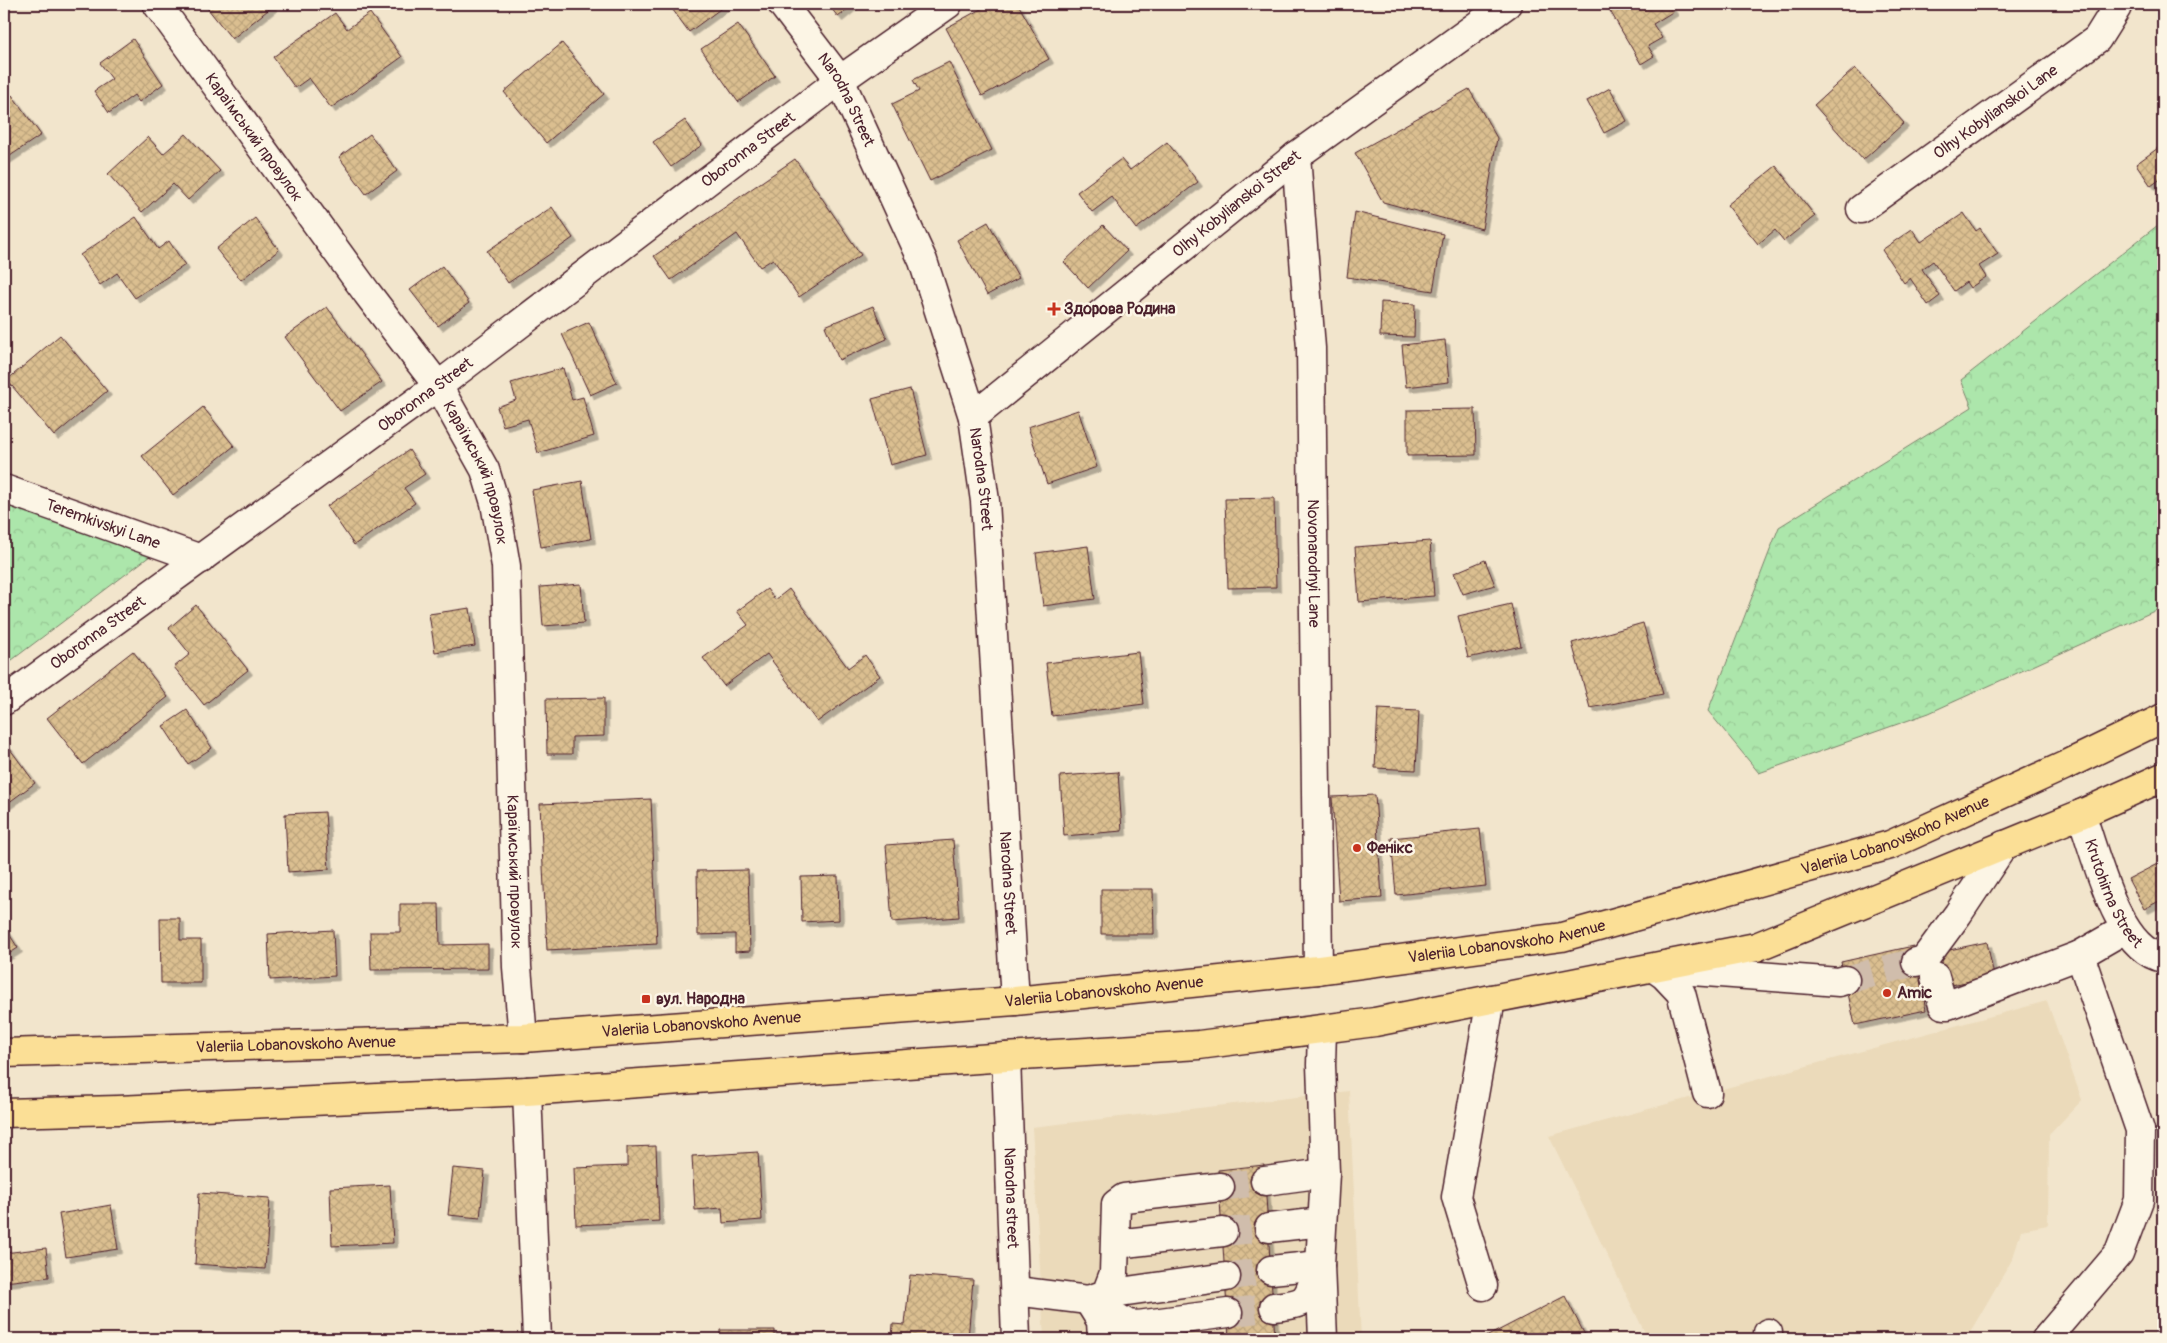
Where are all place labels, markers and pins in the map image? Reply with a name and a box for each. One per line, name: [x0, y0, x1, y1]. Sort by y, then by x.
place label: Здорова Родина: [1064, 299, 1176, 319]
marker: Здорова Родина: [1048, 303, 1060, 315]
place label: Фенікс: [1366, 838, 1413, 858]
marker: Фенікс: [1351, 842, 1363, 854]
place label: Amic: [1897, 983, 1932, 1003]
marker: Amic: [1881, 987, 1893, 999]
place label: вул. Народна: [656, 989, 745, 1009]
marker: вул. Народна: [640, 993, 652, 1005]

